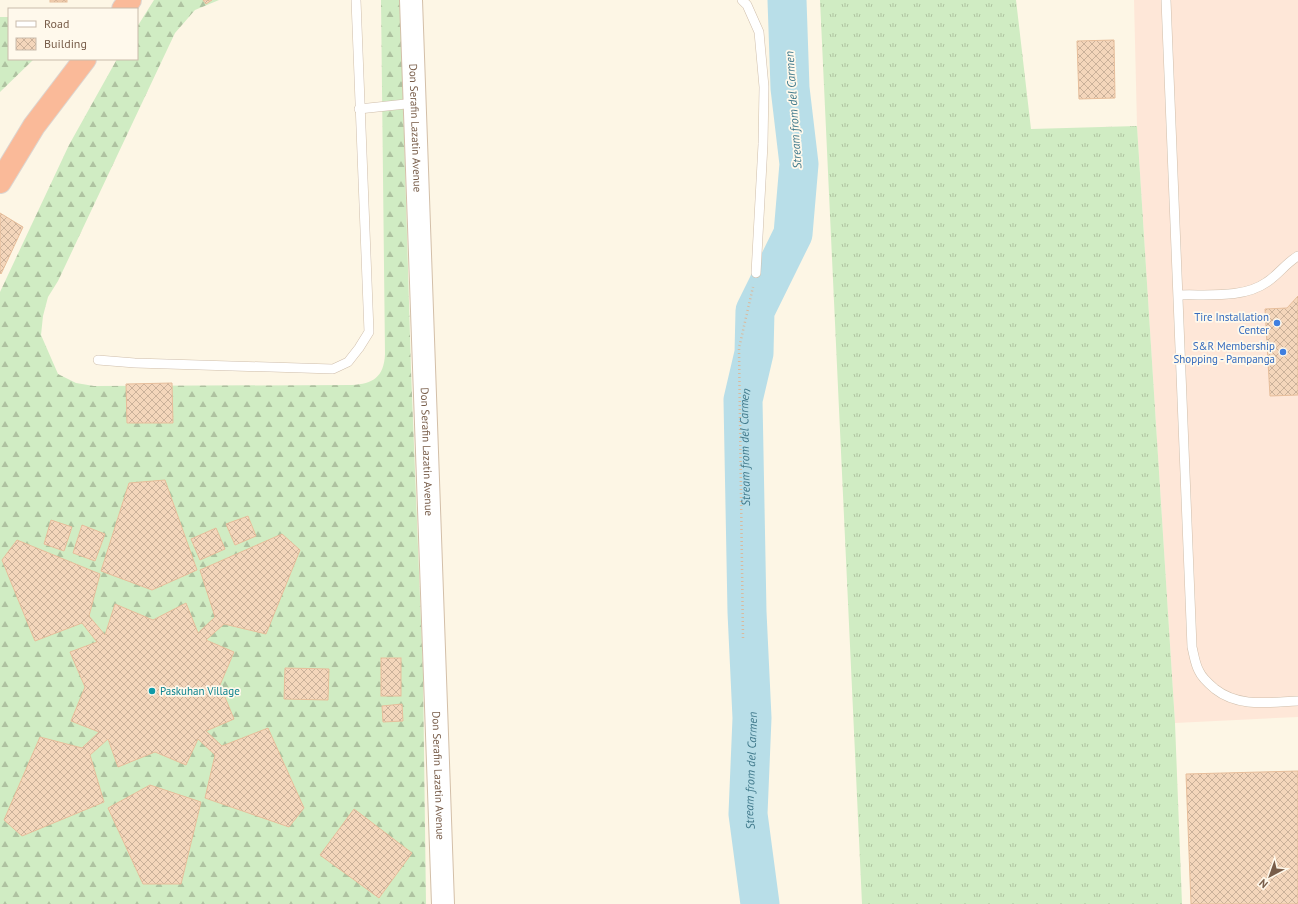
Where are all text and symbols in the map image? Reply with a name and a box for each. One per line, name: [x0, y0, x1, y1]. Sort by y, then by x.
legend: [8, 8, 138, 60]
text: Road: [44, 16, 69, 31]
text: Building: [44, 36, 87, 51]
water label: Stream from del Carmen: [781, 51, 805, 169]
street label: Don Serafin Lazatin Avenue: [406, 63, 425, 193]
place label: Tire Installation Center: [1194, 310, 1269, 337]
marker: Tire Installation Center: [1272, 318, 1282, 328]
place label: S&R Membership Shopping - Pampanga: [1173, 339, 1275, 366]
marker: S&R Membership Shopping - Pampanga: [1278, 347, 1288, 357]
street label: Don Serafin Lazatin Avenue: [418, 387, 436, 517]
water label: Stream from del Carmen: [735, 387, 753, 506]
place label: Paskuhan Village: [160, 684, 240, 698]
marker: Paskuhan Village: [147, 686, 157, 696]
street label: Don Serafin Lazatin Avenue: [429, 711, 448, 840]
water label: Stream from del Carmen: [740, 711, 760, 831]
north arrow: [1250, 856, 1290, 896]
text: N: [1256, 876, 1271, 891]

